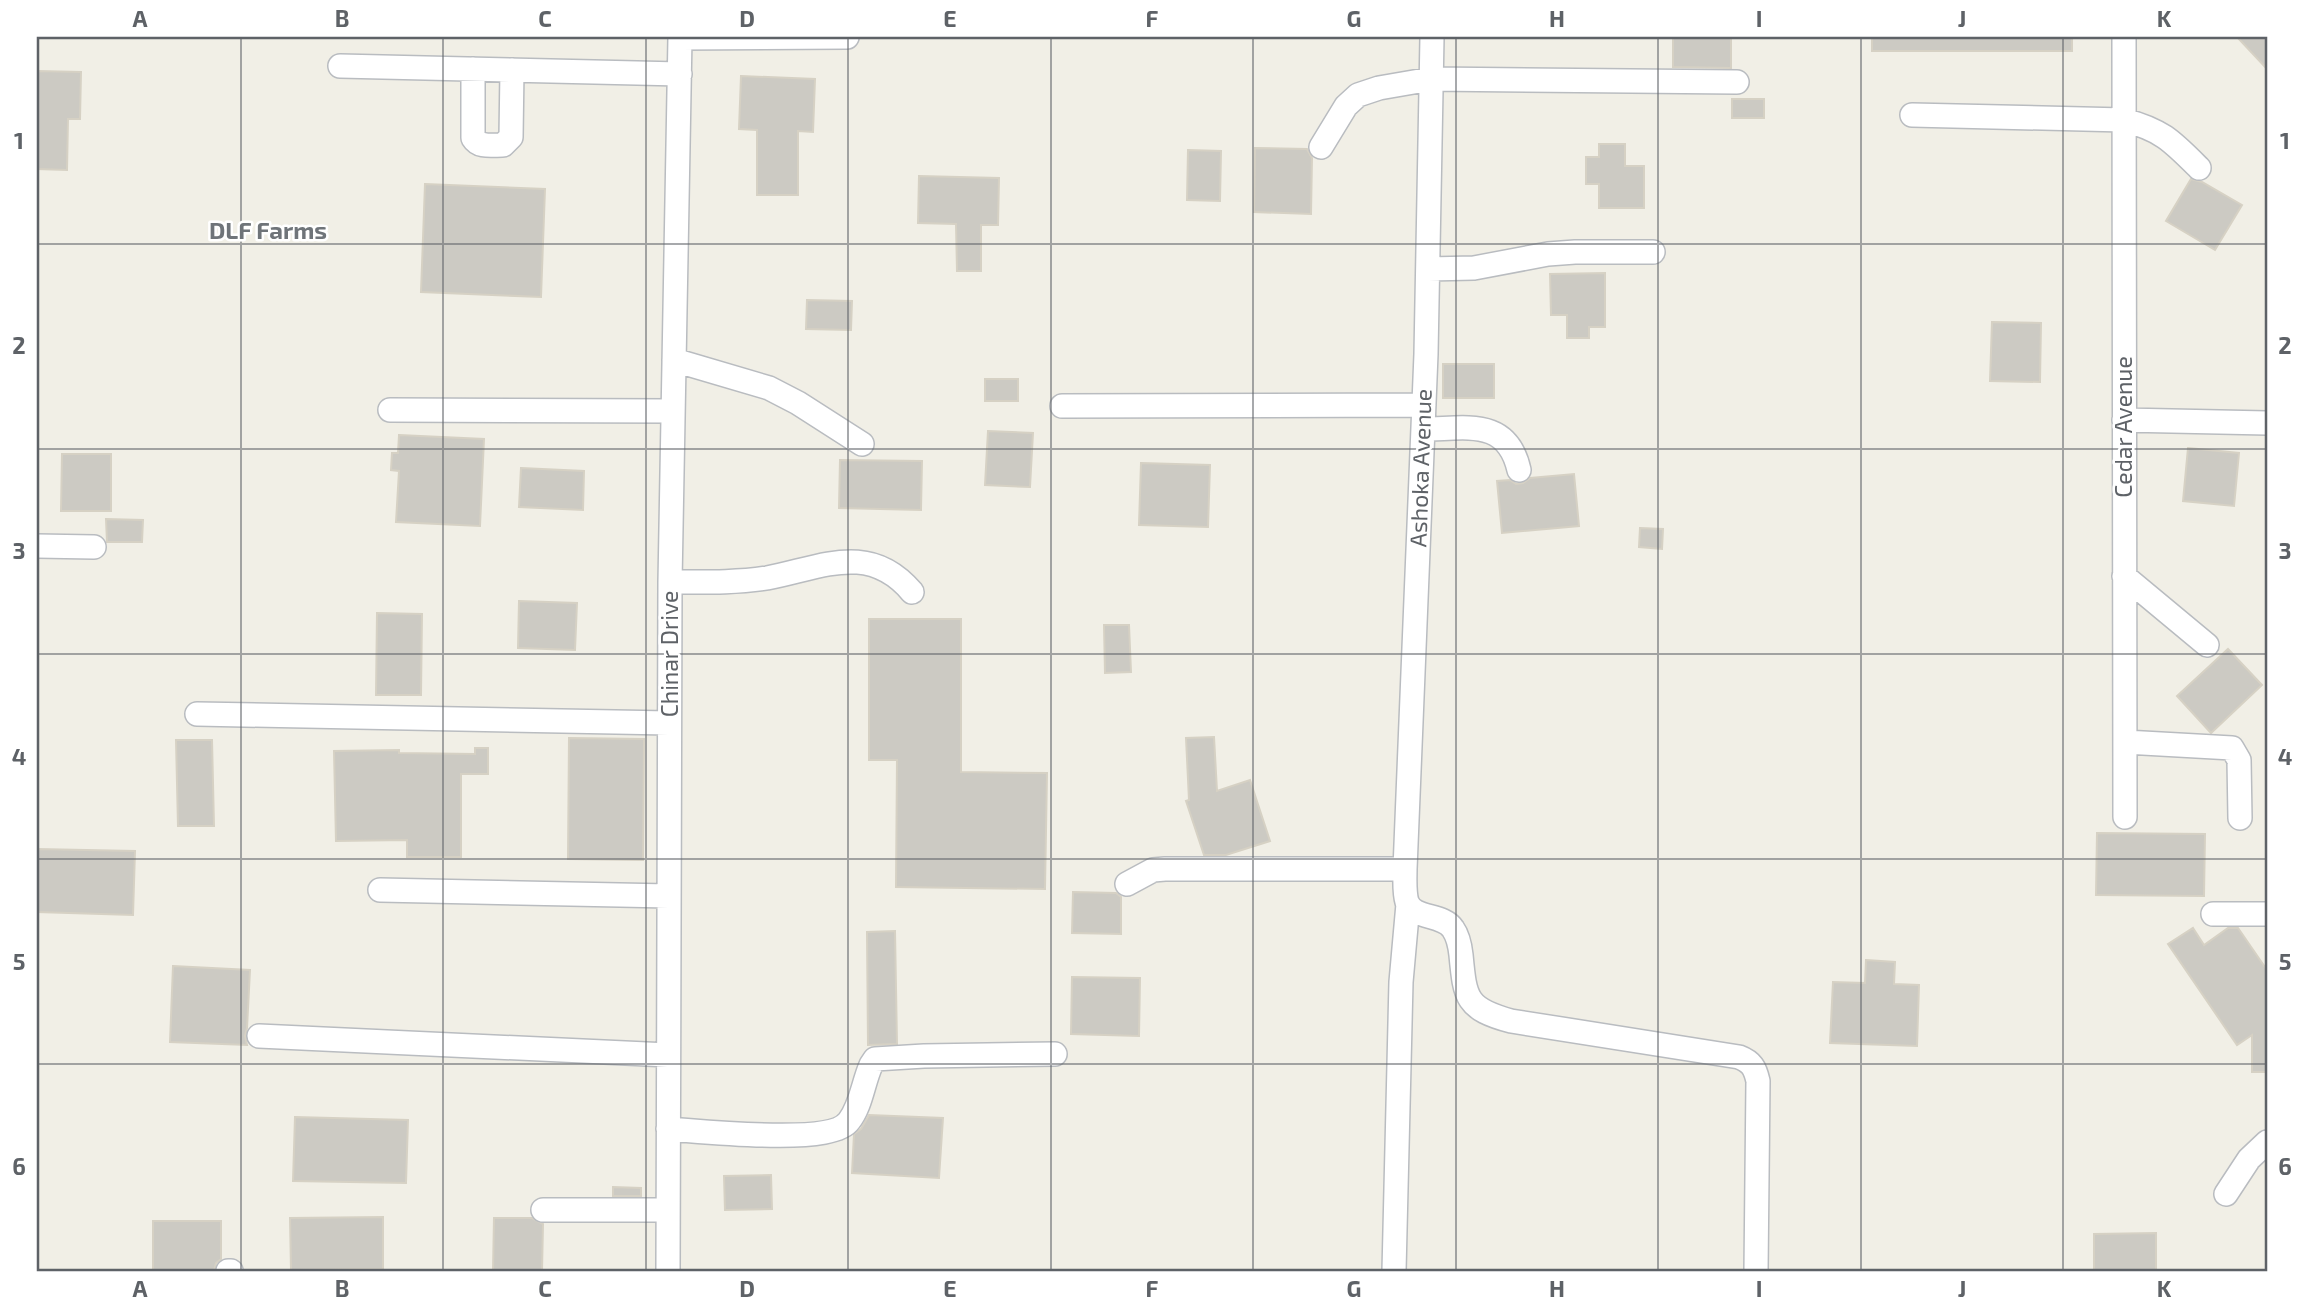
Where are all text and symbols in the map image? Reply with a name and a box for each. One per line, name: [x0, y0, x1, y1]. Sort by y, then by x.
text: A: [132, 4, 148, 32]
text: B: [335, 4, 349, 32]
text: C: [538, 4, 552, 32]
text: D: [739, 4, 755, 32]
text: E: [943, 4, 957, 32]
text: F: [1146, 4, 1159, 32]
text: G: [1347, 4, 1361, 32]
text: H: [1549, 4, 1565, 32]
text: I: [1756, 4, 1762, 32]
text: J: [1958, 4, 1966, 32]
text: K: [2157, 4, 2172, 32]
text: 1: [14, 126, 24, 154]
text: 1: [2280, 126, 2290, 154]
district label: DLF Farms: [209, 215, 327, 244]
text: 2: [12, 331, 26, 359]
text: 2: [2278, 331, 2292, 359]
street label: Cedar Avenue: [2109, 356, 2137, 498]
street label: Ashoka Avenue: [1403, 388, 1437, 548]
text: 3: [12, 536, 26, 564]
text: 3: [2278, 536, 2292, 564]
street label: Chinar Drive: [655, 591, 683, 717]
text: 4: [12, 742, 26, 770]
text: 4: [2278, 742, 2292, 770]
text: 5: [13, 947, 25, 975]
text: 5: [2279, 947, 2291, 975]
text: 6: [12, 1152, 26, 1180]
text: 6: [2278, 1152, 2292, 1180]
text: A: [132, 1274, 148, 1302]
text: B: [335, 1274, 349, 1302]
text: C: [538, 1274, 552, 1302]
text: D: [739, 1274, 755, 1302]
text: E: [943, 1274, 957, 1302]
text: F: [1146, 1274, 1159, 1302]
text: G: [1347, 1274, 1361, 1302]
text: H: [1549, 1274, 1565, 1302]
text: I: [1756, 1274, 1762, 1302]
text: J: [1958, 1274, 1966, 1302]
text: K: [2157, 1274, 2172, 1302]

